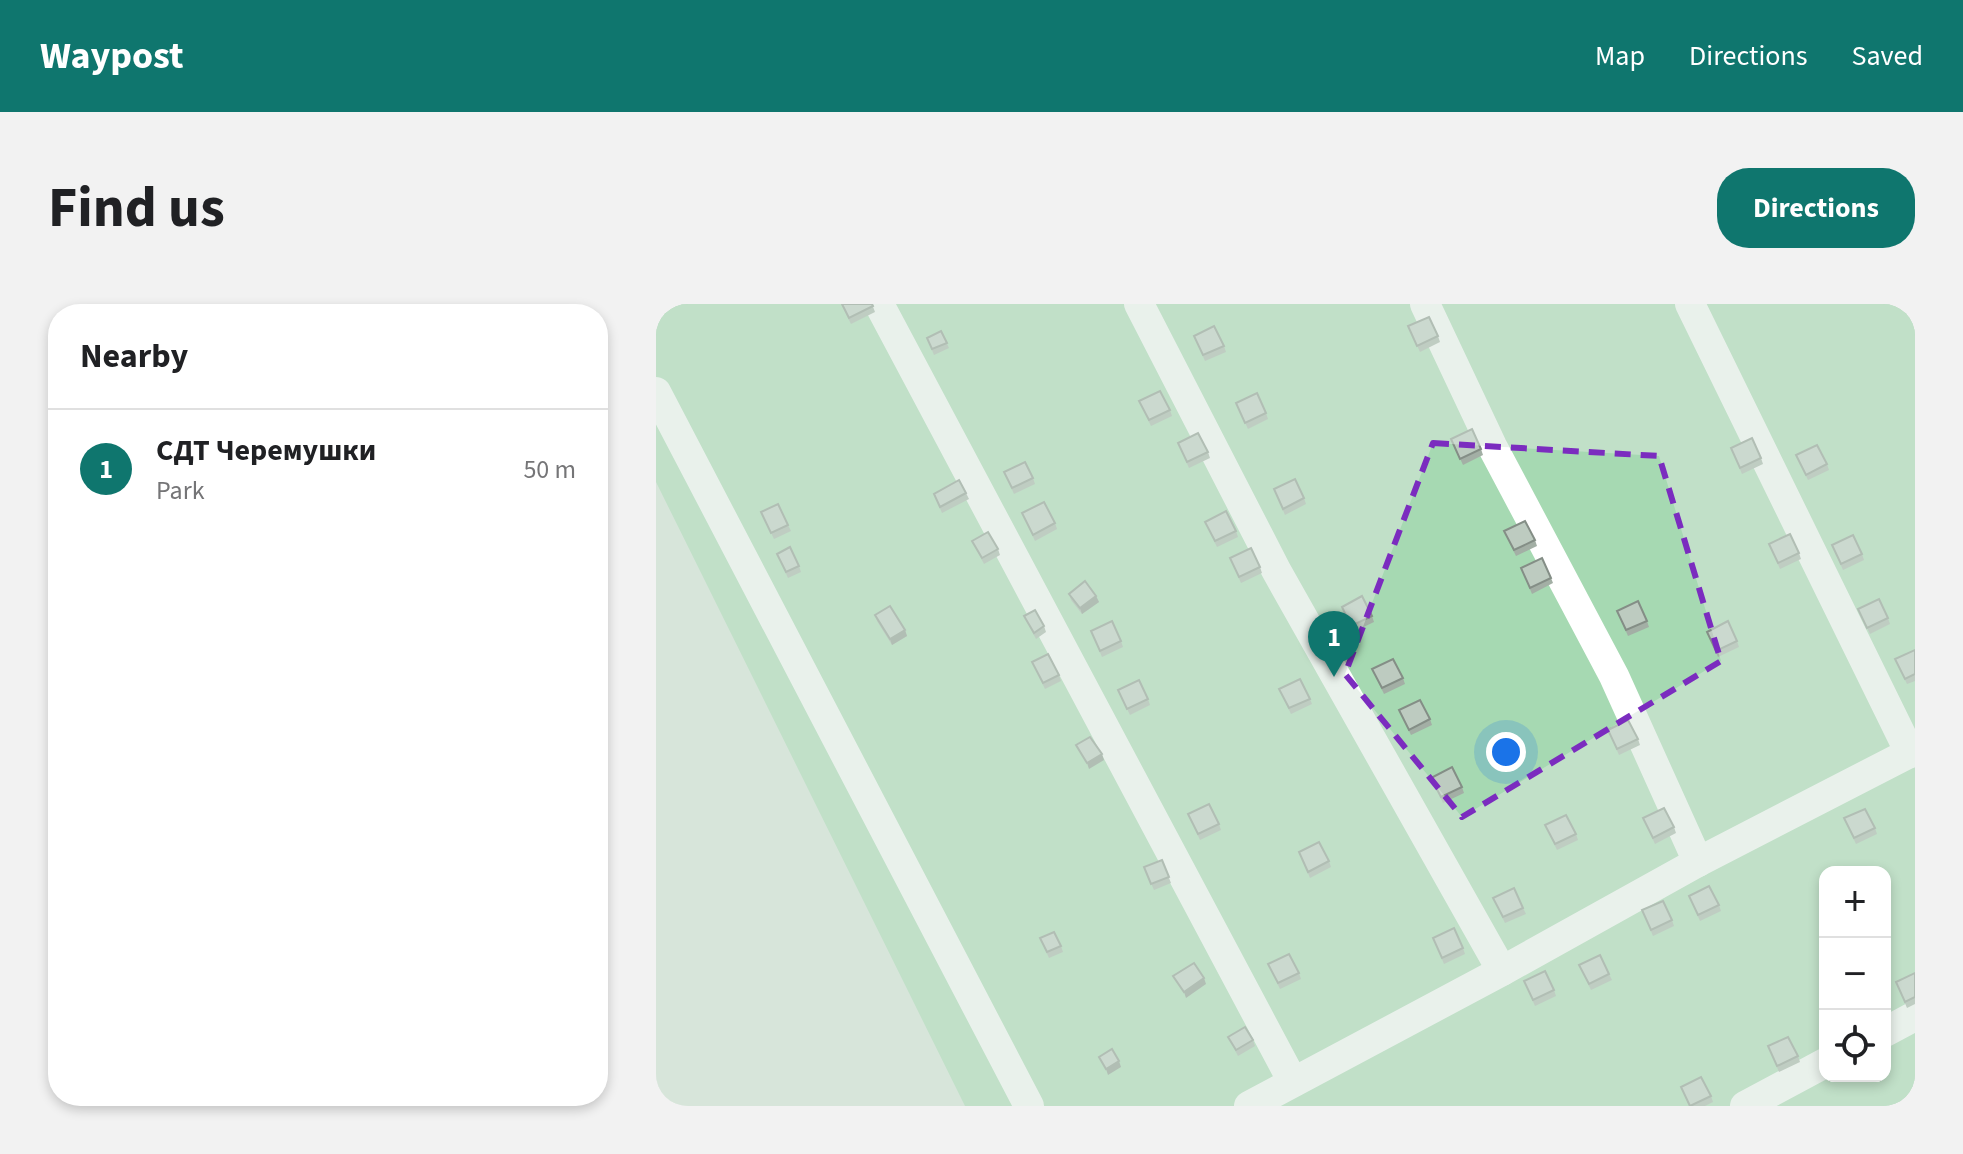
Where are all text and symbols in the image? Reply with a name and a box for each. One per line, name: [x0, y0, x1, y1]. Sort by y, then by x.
text: Waypost: [40, 29, 184, 83]
text: Map: [1595, 36, 1645, 76]
text: Directions: [1689, 36, 1808, 76]
text: Saved: [1852, 36, 1923, 76]
button: Directions: [1717, 168, 1915, 248]
text: Find us: [48, 169, 225, 248]
text: Nearby: [80, 332, 188, 381]
text: СДТ Черемушки: [156, 429, 376, 472]
text: 1: [99, 451, 113, 488]
text: 50 m: [523, 451, 576, 488]
text: Park: [156, 472, 205, 509]
pin: 1: [1308, 611, 1360, 677]
your location: [1486, 732, 1526, 772]
map controls: [1819, 866, 1891, 1082]
button: +: [1819, 866, 1891, 938]
button: −: [1819, 938, 1891, 1010]
button: locate: [1819, 1010, 1891, 1082]

